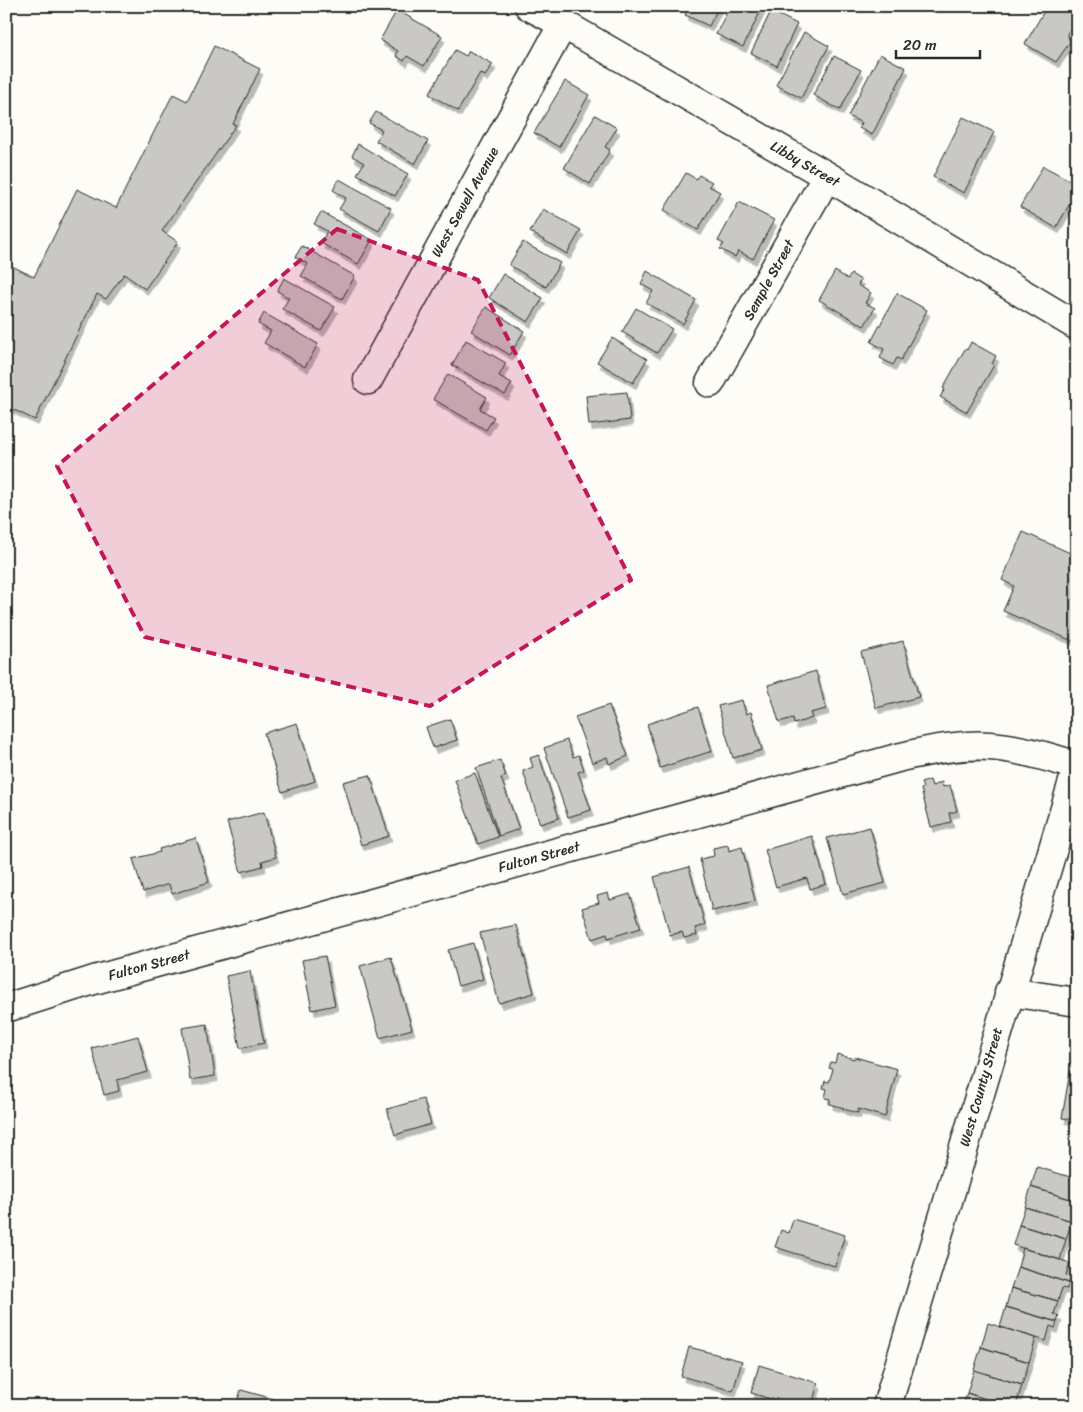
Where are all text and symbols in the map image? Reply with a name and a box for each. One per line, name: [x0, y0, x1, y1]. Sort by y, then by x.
scale bar: [896, 28, 979, 60]
text: 20 m: [903, 32, 937, 58]
street label: Libby Street: [765, 134, 846, 195]
street label: West Sewell Avenue: [424, 142, 506, 262]
street label: Semple Street: [736, 234, 802, 325]
street label: Fulton Street: [495, 834, 584, 880]
street label: Fulton Street: [105, 942, 194, 988]
street label: West County Street: [952, 1025, 1010, 1149]

